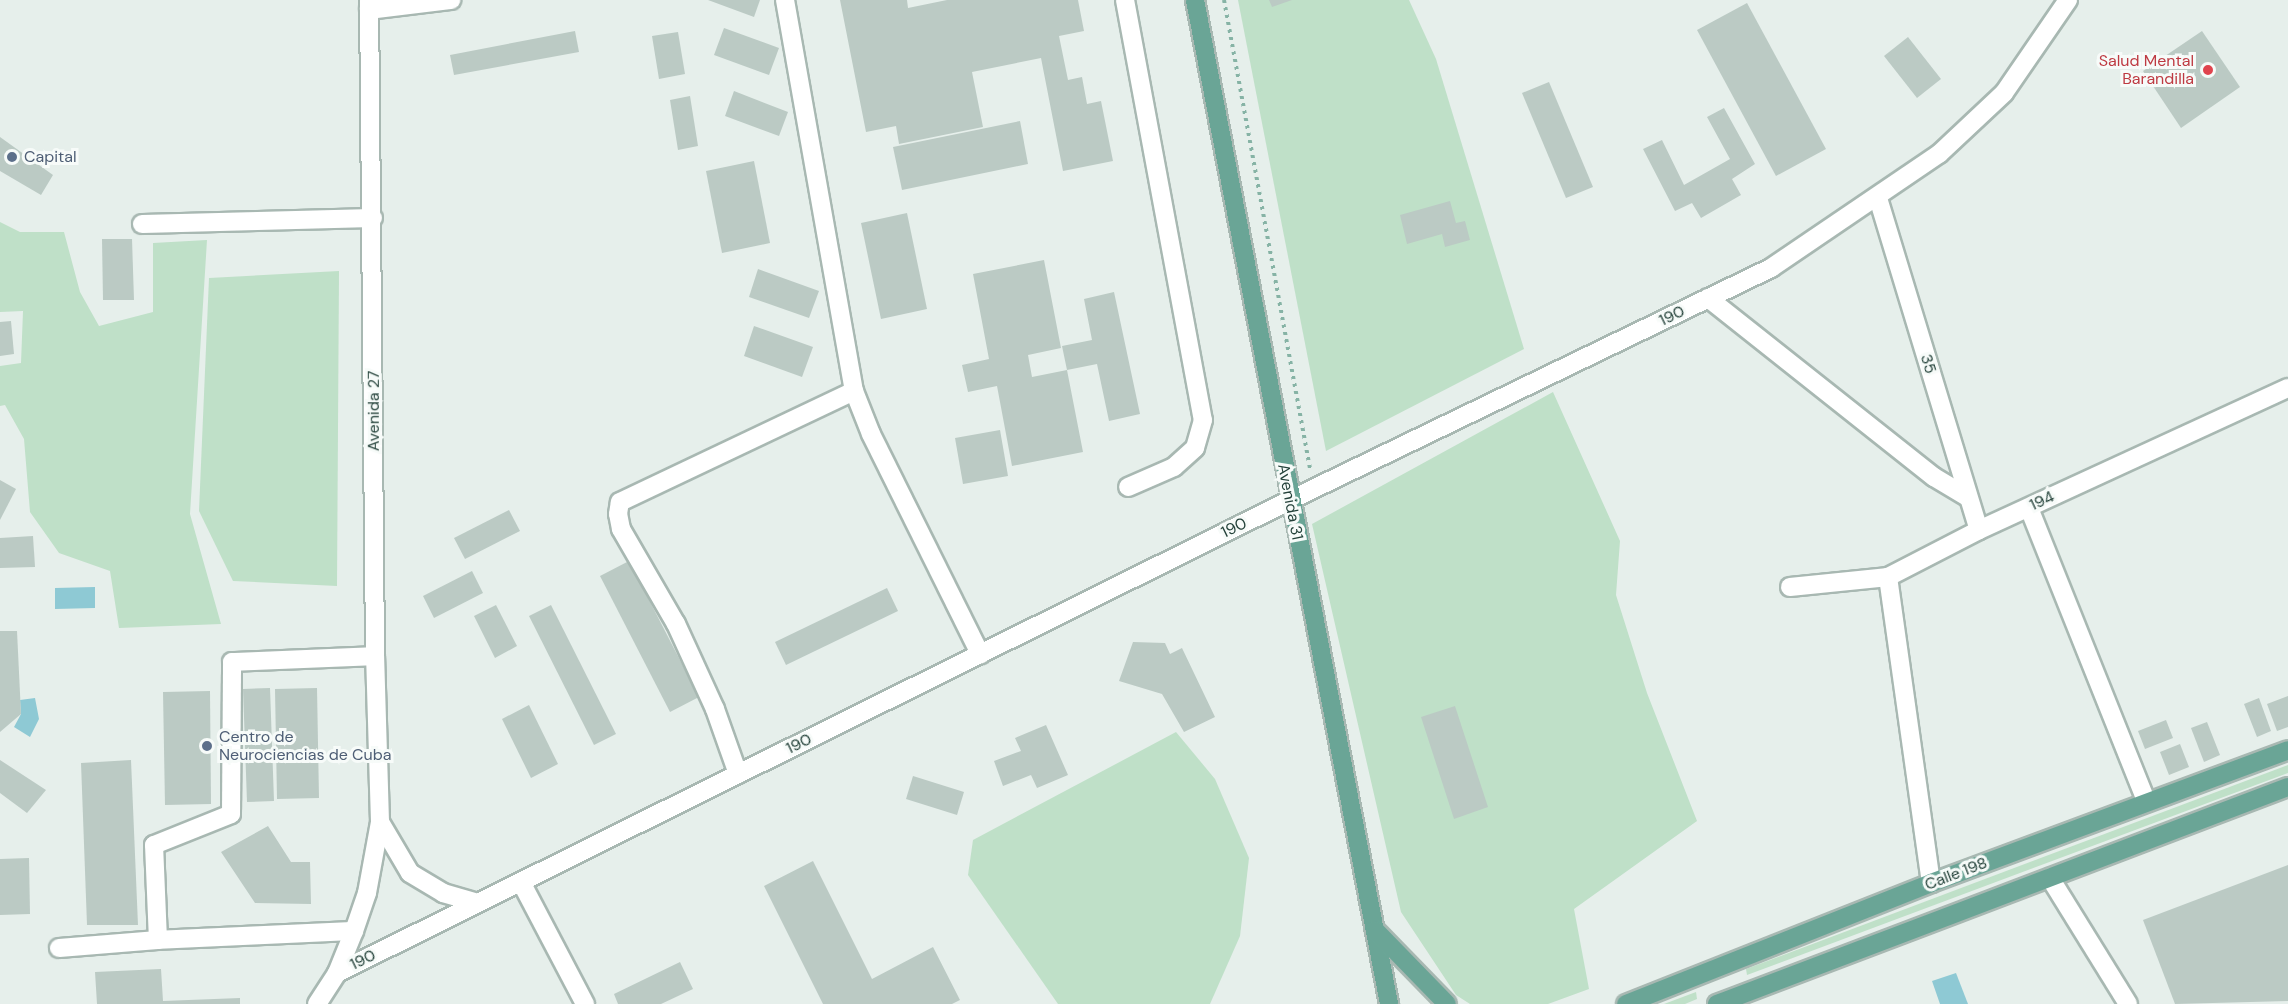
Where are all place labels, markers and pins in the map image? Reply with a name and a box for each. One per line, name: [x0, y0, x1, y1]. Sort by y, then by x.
place label: Salud Mental Barandilla: [2099, 51, 2194, 89]
marker: Salud Mental Barandilla: [2199, 61, 2217, 79]
place label: Capital: [24, 147, 77, 167]
marker: Capital: [5, 150, 19, 164]
place label: Centro de Neurociencias de Cuba: [219, 727, 391, 765]
marker: Centro de Neurociencias de Cuba: [200, 739, 214, 753]

